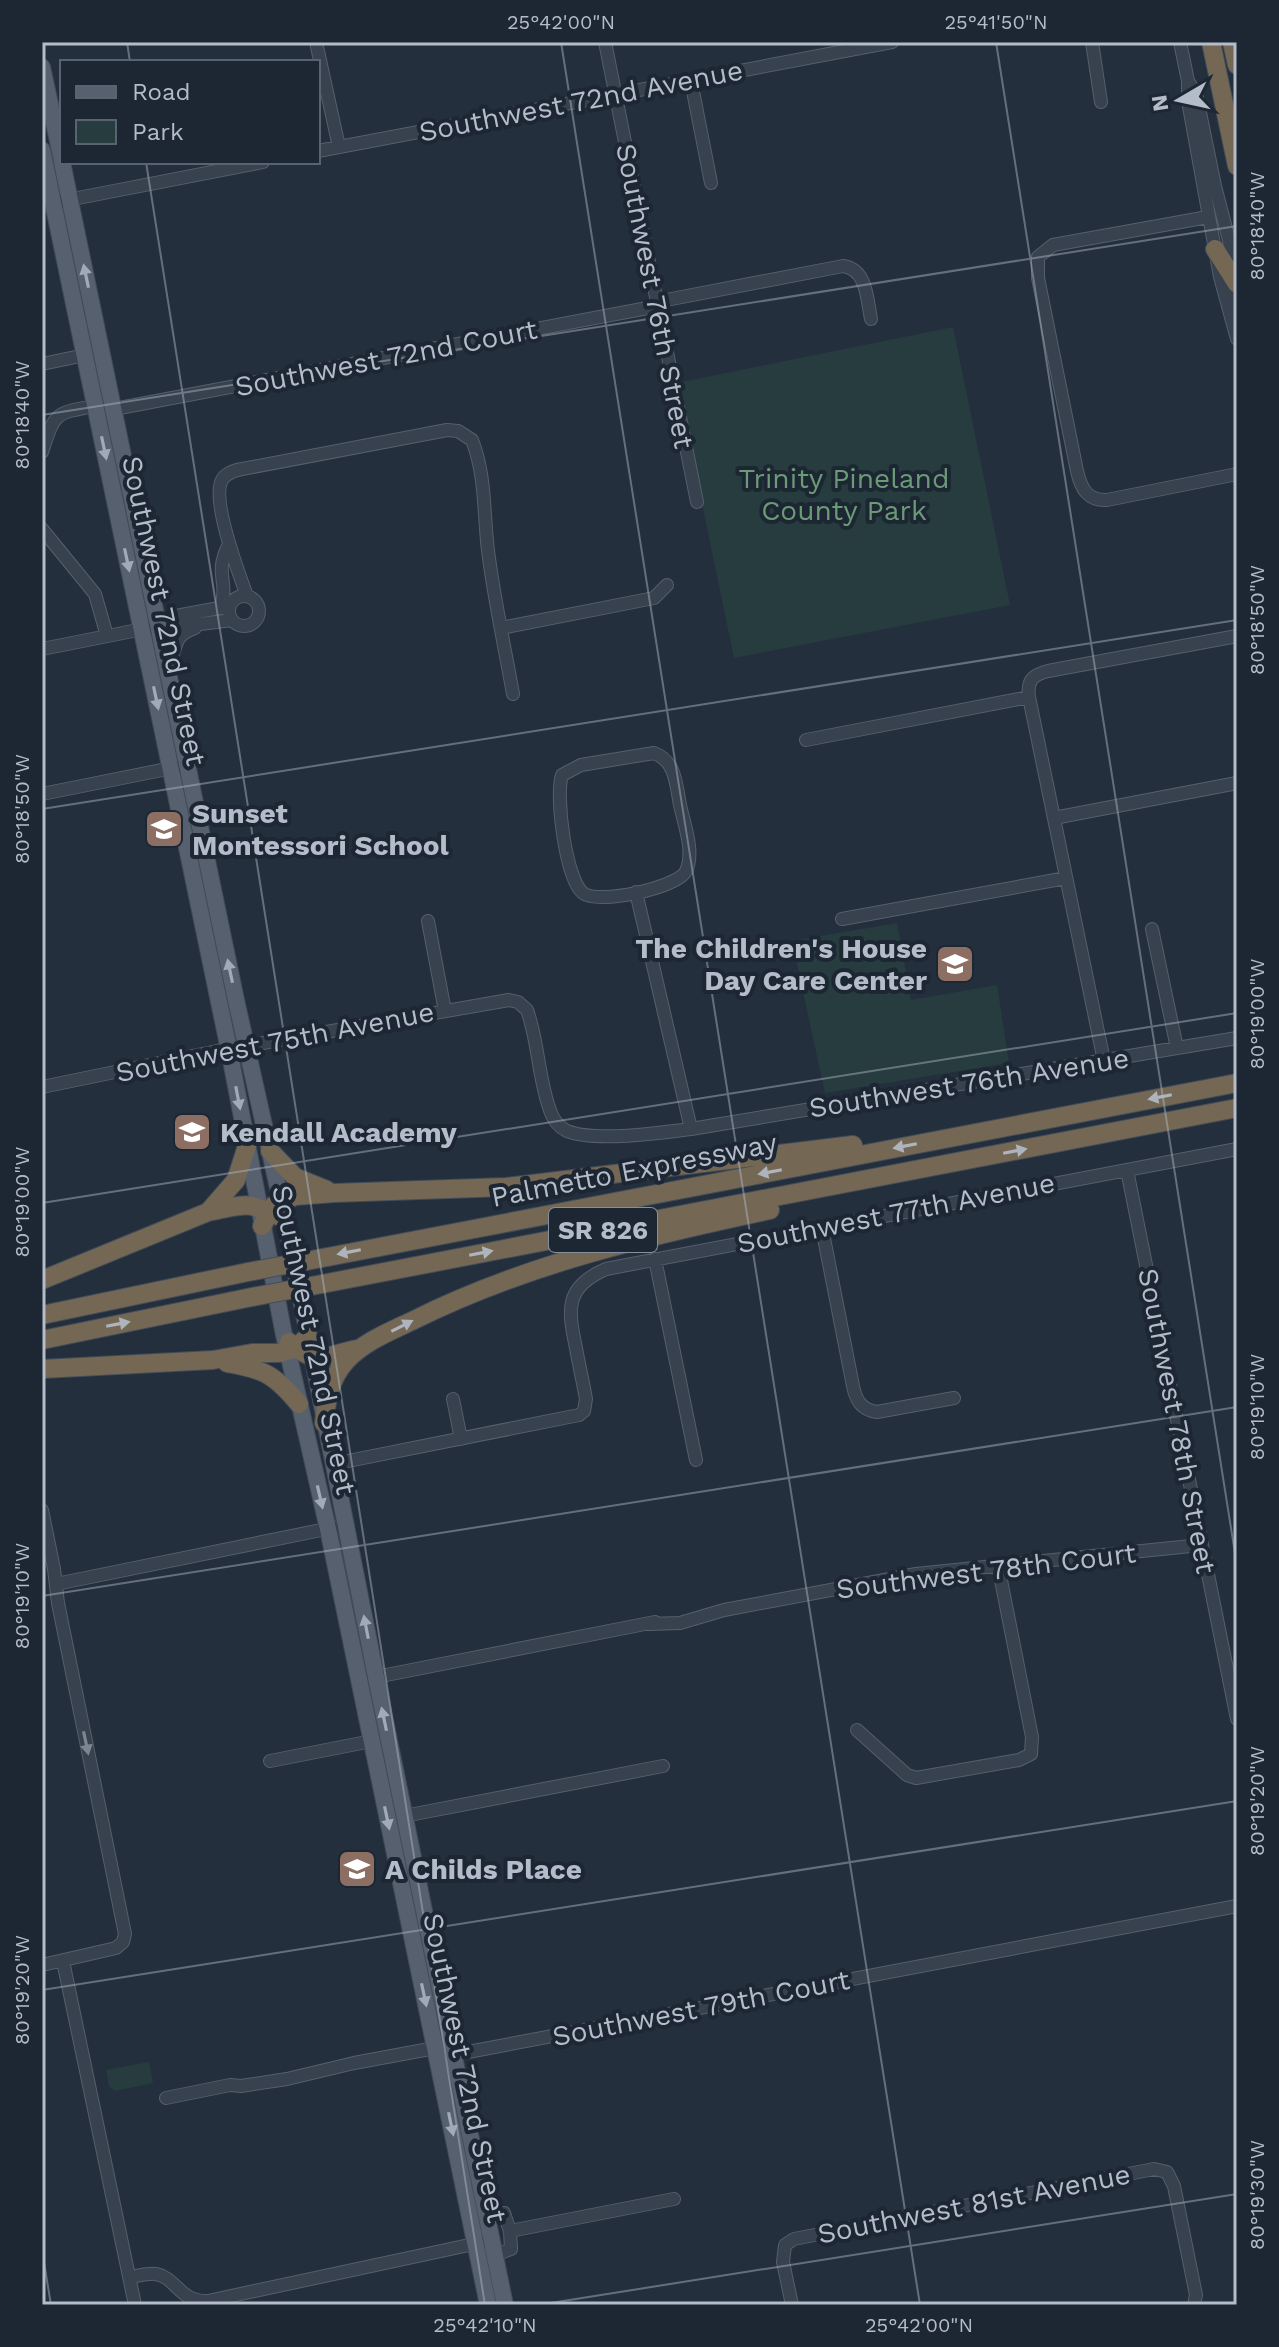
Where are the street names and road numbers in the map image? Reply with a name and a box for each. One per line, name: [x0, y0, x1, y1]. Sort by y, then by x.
street label: Southwest 72nd Avenue: [416, 53, 746, 149]
street label: Southwest 76th Street: [609, 141, 701, 452]
street label: Southwest 72nd Court: [232, 312, 540, 403]
street label: Southwest 72nd Street: [115, 453, 213, 769]
street label: Southwest 75th Avenue: [113, 995, 437, 1089]
street label: Southwest 76th Avenue: [807, 1041, 1131, 1125]
street label: Palmetto Expressway: [488, 1126, 780, 1214]
street label: Southwest 77th Avenue: [734, 1166, 1058, 1260]
street label: Southwest 72nd Street: [265, 1182, 363, 1498]
road number: SR 826: [549, 1208, 657, 1252]
street label: Southwest 78th Street: [1131, 1266, 1223, 1577]
street label: Southwest 78th Court: [834, 1536, 1138, 1606]
street label: Southwest 72nd Street: [416, 1910, 514, 2226]
street label: Southwest 79th Court: [550, 1963, 853, 2053]
street label: Southwest 81st Avenue: [815, 2157, 1133, 2251]

